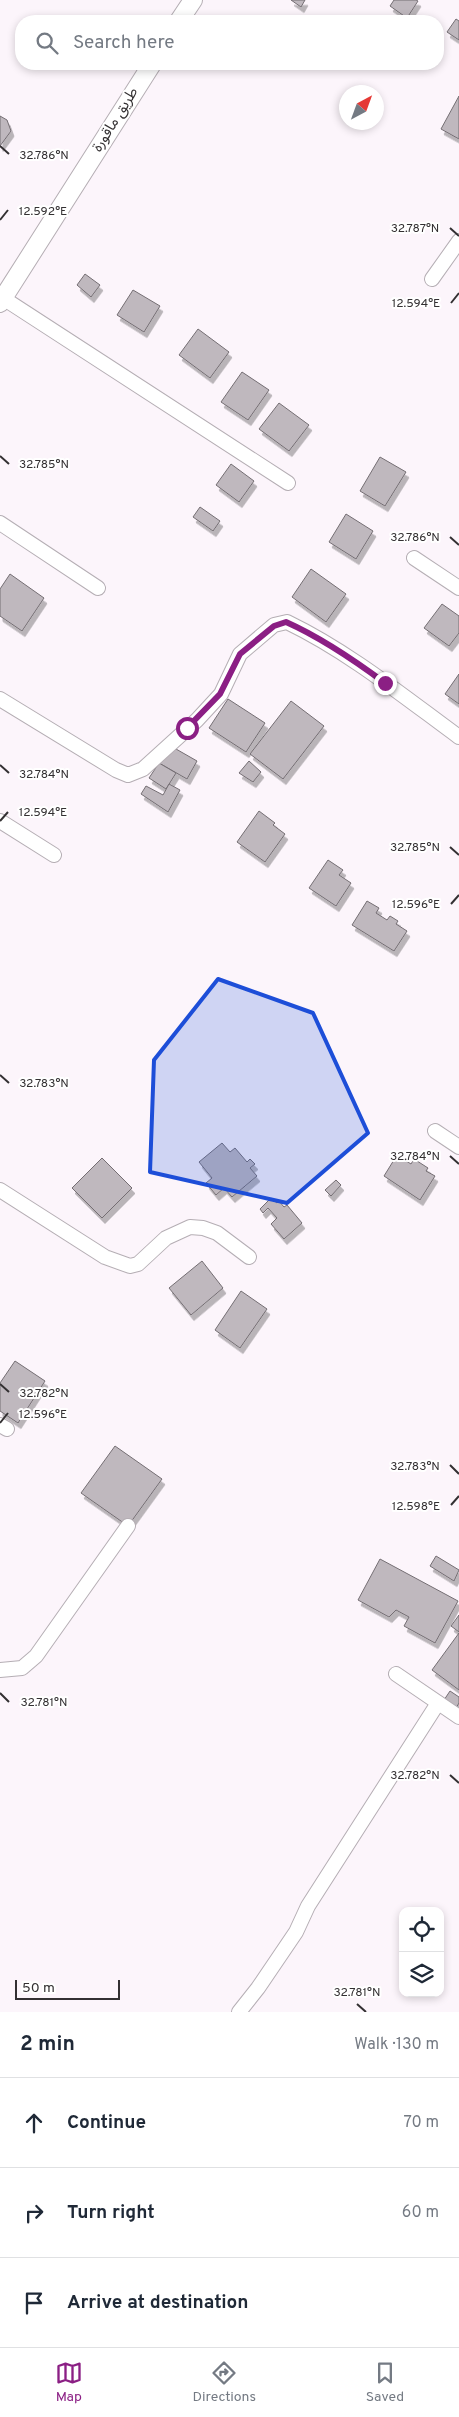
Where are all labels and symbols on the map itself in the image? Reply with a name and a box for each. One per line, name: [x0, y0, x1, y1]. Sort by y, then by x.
street label: طريق ماقورة: [89, 84, 143, 156]
north arrow: [339, 85, 384, 130]
text: 32.786°N: [19, 148, 69, 164]
text: 12.592°E: [19, 204, 67, 220]
text: 32.787°N: [391, 221, 439, 237]
text: 12.594°E: [392, 296, 440, 312]
text: 32.785°N: [19, 457, 69, 473]
text: 32.786°N: [390, 530, 440, 546]
route end: [374, 672, 397, 695]
route start: [176, 717, 199, 740]
text: 32.784°N: [19, 767, 69, 783]
text: 12.594°E: [19, 805, 67, 821]
text: 32.785°N: [390, 840, 440, 856]
text: 12.596°E: [392, 897, 440, 913]
text: 32.783°N: [19, 1076, 69, 1092]
text: 32.784°N: [390, 1149, 440, 1165]
text: 32.782°N: [19, 1386, 69, 1402]
text: 12.596°E: [19, 1407, 67, 1423]
text: 32.783°N: [390, 1459, 440, 1475]
text: 12.598°E: [392, 1499, 440, 1515]
text: 32.781°N: [21, 1695, 67, 1711]
text: 32.782°N: [390, 1768, 440, 1784]
scale bar: [15, 1977, 120, 2000]
text: 32.781°N: [334, 1985, 380, 2001]

